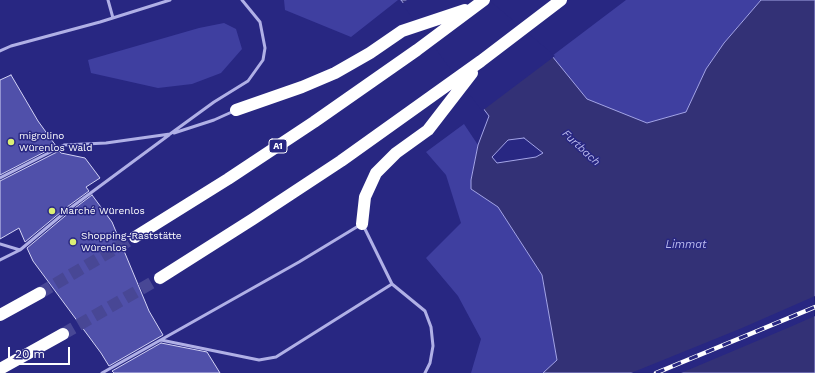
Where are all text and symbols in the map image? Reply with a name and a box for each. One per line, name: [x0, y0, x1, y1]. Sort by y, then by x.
water label: Furtbach: [559, 127, 603, 169]
place label: migrolino Würenlos Wald: [19, 130, 92, 154]
marker: migrolino Würenlos Wald: [6, 137, 16, 147]
road number: A1: [269, 139, 287, 153]
place label: Marché Würenlos: [60, 205, 145, 217]
marker: Marché Würenlos: [47, 206, 57, 216]
place label: Shopping-Raststätte Würenlos: [81, 230, 182, 254]
marker: Shopping-Raststätte Würenlos: [68, 237, 78, 247]
water label: Limmat: [666, 238, 706, 252]
scale bar: [10, 339, 72, 365]
text: 20 m: [15, 347, 45, 361]

